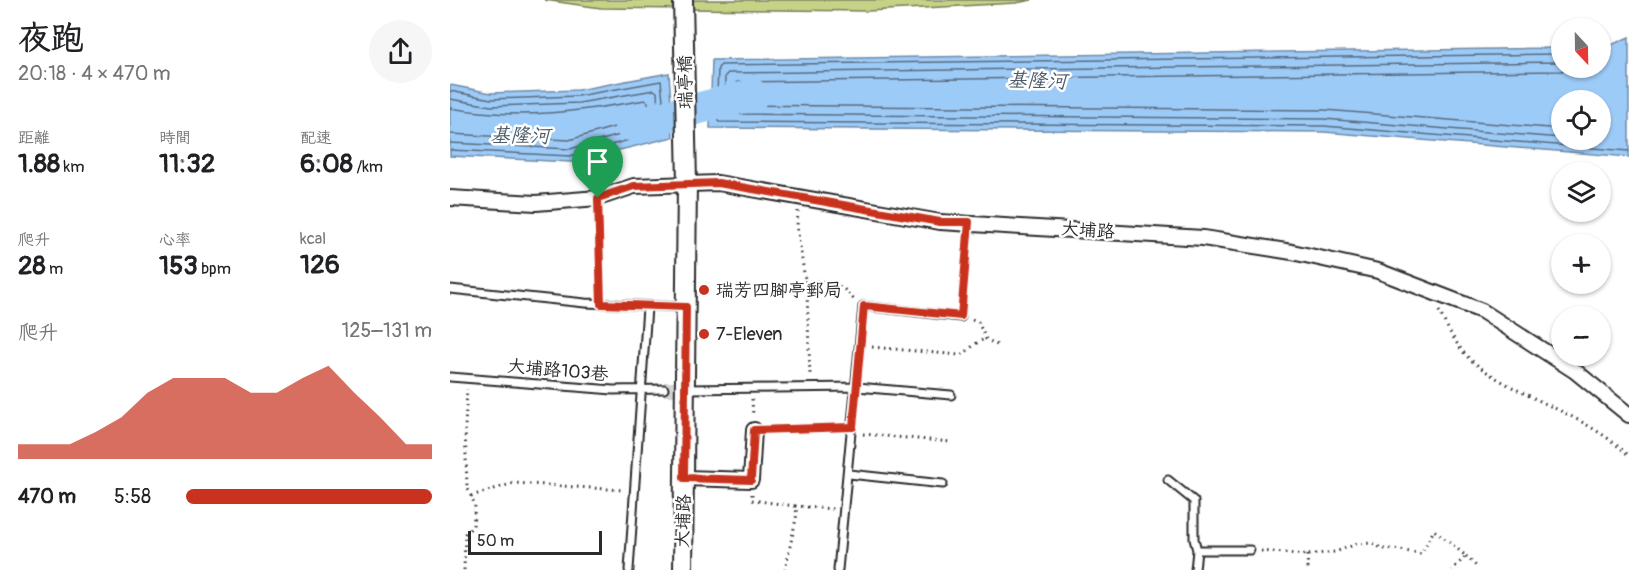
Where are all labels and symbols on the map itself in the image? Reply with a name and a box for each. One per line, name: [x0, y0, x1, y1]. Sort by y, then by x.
north arrow: [1551, 18, 1611, 78]
street label: 瑞亭橋: [674, 55, 697, 109]
water label: 基隆河: [1007, 67, 1070, 94]
water label: 基隆河: [490, 122, 553, 149]
pin: [572, 136, 623, 198]
street label: 大埔路: [1060, 217, 1116, 244]
place label: 瑞芳四腳亭郵局: [716, 279, 842, 302]
marker: 瑞芳四腳亭郵局: [697, 283, 711, 297]
place label: 7-Eleven: [716, 323, 783, 346]
marker: 7-Eleven: [697, 327, 711, 341]
street label: 大埔路103巷: [506, 355, 609, 386]
street label: 大埔路: [671, 494, 696, 548]
scale bar: [468, 528, 602, 556]

